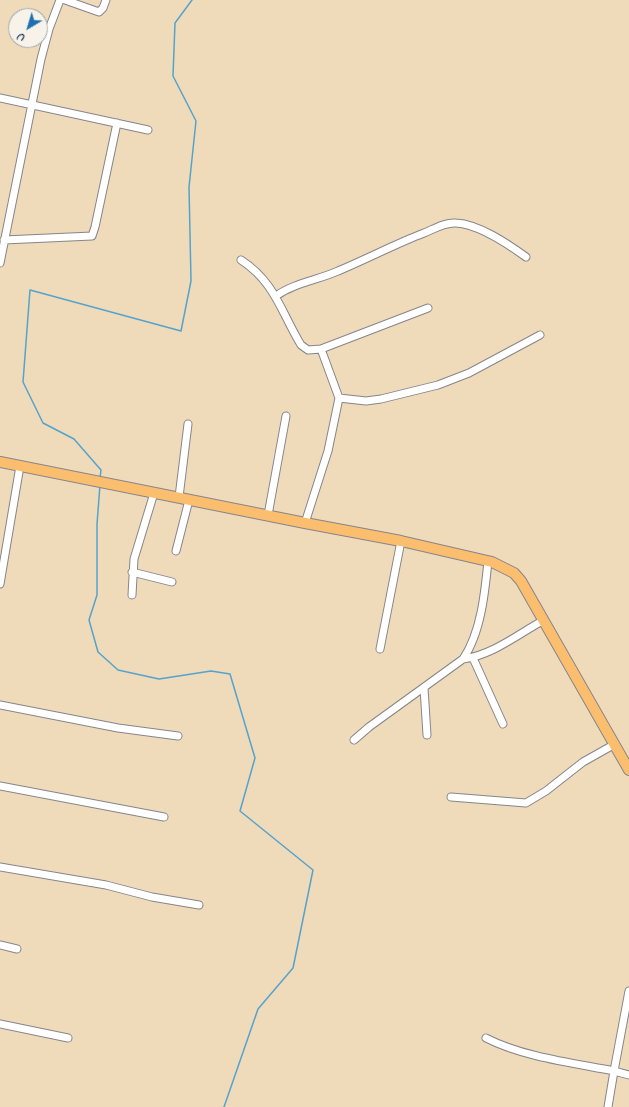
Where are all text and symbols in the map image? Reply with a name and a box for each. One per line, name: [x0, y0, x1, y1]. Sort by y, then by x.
north arrow: [8, 8, 48, 48]
text: U: [14, 29, 28, 44]

